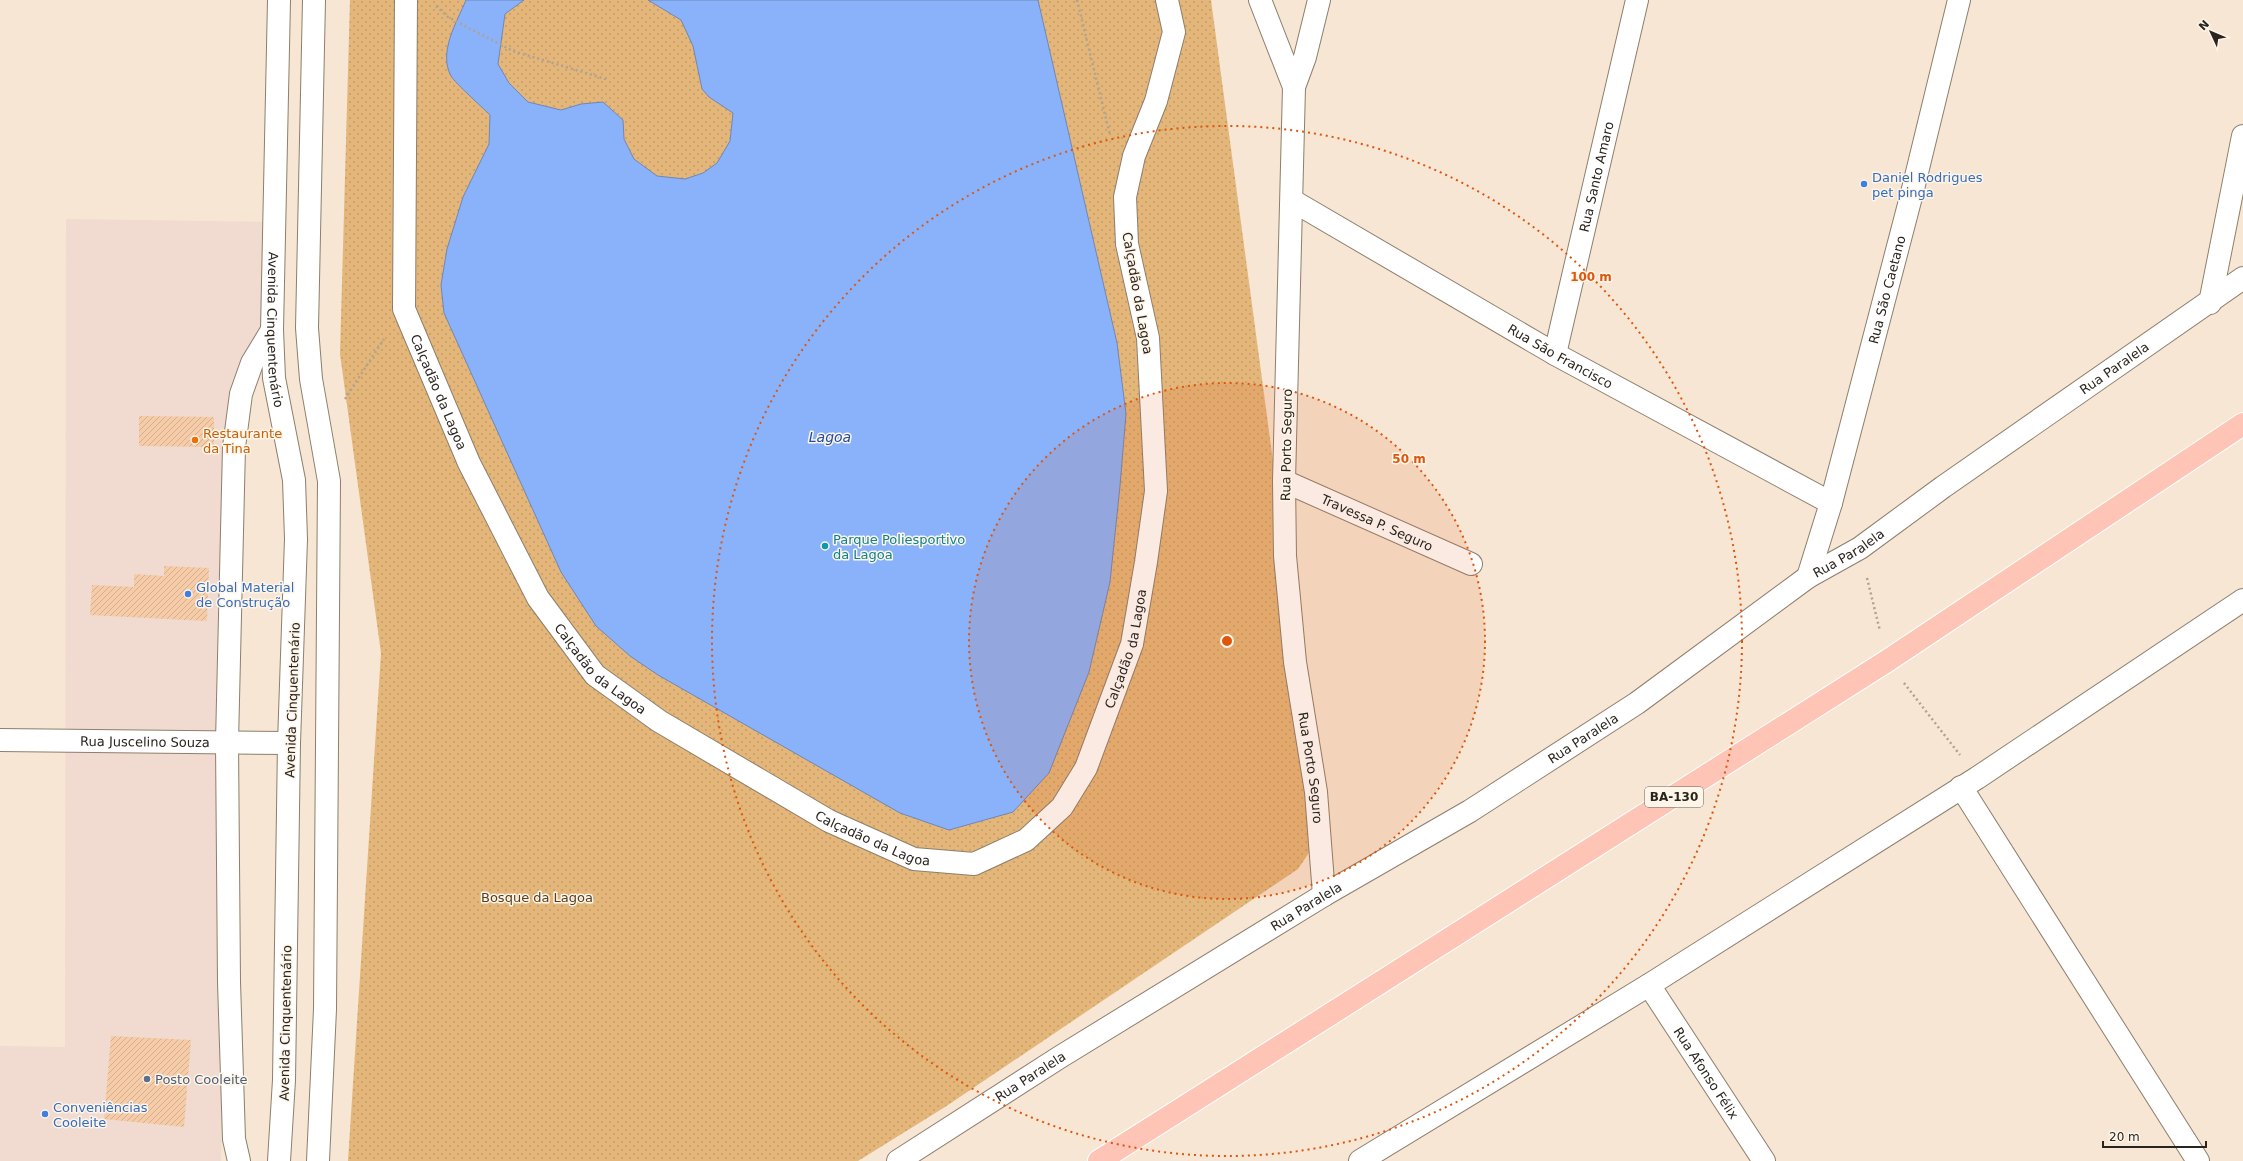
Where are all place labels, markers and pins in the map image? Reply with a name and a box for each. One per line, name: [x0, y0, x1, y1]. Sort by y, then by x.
place label: Daniel Rodrigues pet pinga: [1872, 170, 1983, 200]
marker: Daniel Rodrigues pet pinga: [1859, 179, 1869, 189]
place label: Restaurante da Tina: [203, 426, 282, 456]
marker: Restaurante da Tina: [190, 435, 200, 445]
place label: Parque Poliesportivo da Lagoa: [833, 532, 965, 562]
marker: Parque Poliesportivo da Lagoa: [820, 541, 830, 551]
place label: Global Material de Construção: [196, 580, 294, 610]
marker: Global Material de Construção: [183, 589, 193, 599]
centre of rings: [1220, 634, 1234, 648]
place label: Posto Cooleite: [155, 1072, 248, 1087]
marker: Posto Cooleite: [142, 1074, 152, 1084]
place label: Conveniências Cooleite: [53, 1100, 148, 1130]
marker: Conveniências Cooleite: [40, 1109, 50, 1119]

